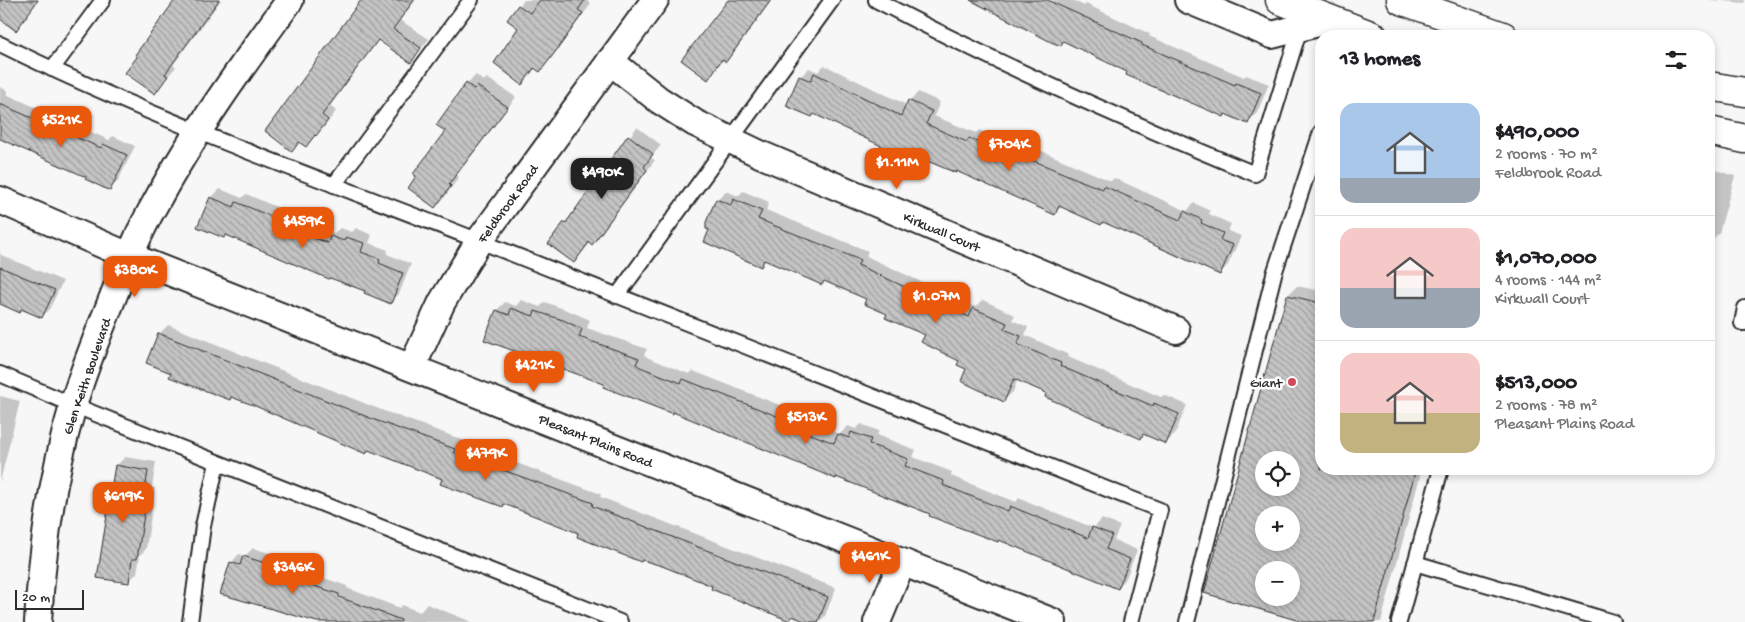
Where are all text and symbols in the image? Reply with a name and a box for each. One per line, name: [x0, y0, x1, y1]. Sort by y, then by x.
icon: filters: [1662, 46, 1690, 74]
text: 13 homes: [1340, 48, 1420, 73]
pin: $521K: [26, 106, 96, 148]
text: $521K: [42, 112, 80, 131]
text: $490,000: [1495, 121, 1579, 146]
icon: home: [1380, 123, 1440, 183]
pin: $704K: [974, 130, 1044, 172]
text: $704K: [989, 136, 1029, 155]
text: 2 rooms · 70 m²: [1495, 146, 1598, 165]
pin: $1.11M: [856, 148, 938, 190]
text: $1.11M: [876, 154, 918, 173]
pin: $490K: [567, 158, 637, 200]
street label: Feldbrook Road: [474, 161, 544, 248]
text: $490K: [582, 164, 622, 183]
text: Feldbrook Road: [1495, 165, 1601, 184]
pin: $459K: [268, 206, 338, 249]
street label: Kirkwall Court: [900, 209, 983, 258]
text: $459K: [283, 213, 323, 232]
text: $1,070,000: [1495, 247, 1597, 272]
icon: home: [1380, 248, 1440, 308]
pin: $380K: [100, 256, 170, 298]
text: $380K: [114, 262, 156, 281]
text: 4 rooms · 144 m²: [1495, 272, 1602, 291]
pin: $1.07M: [895, 282, 977, 324]
text: $1.07M: [912, 288, 960, 307]
text: Kirkwall Court: [1495, 291, 1589, 310]
street label: Glen Keith Boulevard: [60, 315, 117, 437]
pin: $421K: [499, 350, 569, 393]
text: $421K: [515, 357, 553, 376]
text: $513,000: [1495, 372, 1577, 397]
icon: home: [1380, 373, 1440, 433]
place label: Giant: [1250, 376, 1283, 393]
marker: Giant: [1286, 376, 1298, 388]
text: 2 rooms · 78 m²: [1495, 397, 1597, 416]
pin: $513K: [771, 402, 841, 445]
text: $513K: [786, 409, 826, 428]
street label: Pleasant Plains Road: [535, 411, 656, 474]
text: Pleasant Plains Road: [1495, 416, 1634, 435]
pin: $479K: [451, 438, 521, 481]
text: $479K: [466, 445, 506, 464]
map controls: [1255, 451, 1300, 606]
button: locate: [1255, 451, 1300, 496]
pin: $619K: [88, 482, 158, 524]
text: $619K: [104, 488, 142, 507]
button: +: [1255, 506, 1300, 551]
pin: $461K: [835, 542, 905, 584]
text: $461K: [851, 548, 889, 567]
pin: $346K: [258, 552, 328, 595]
text: $346K: [273, 559, 313, 578]
button: −: [1255, 561, 1300, 606]
scale bar: [15, 587, 84, 610]
text: 20 m: [22, 590, 50, 607]

